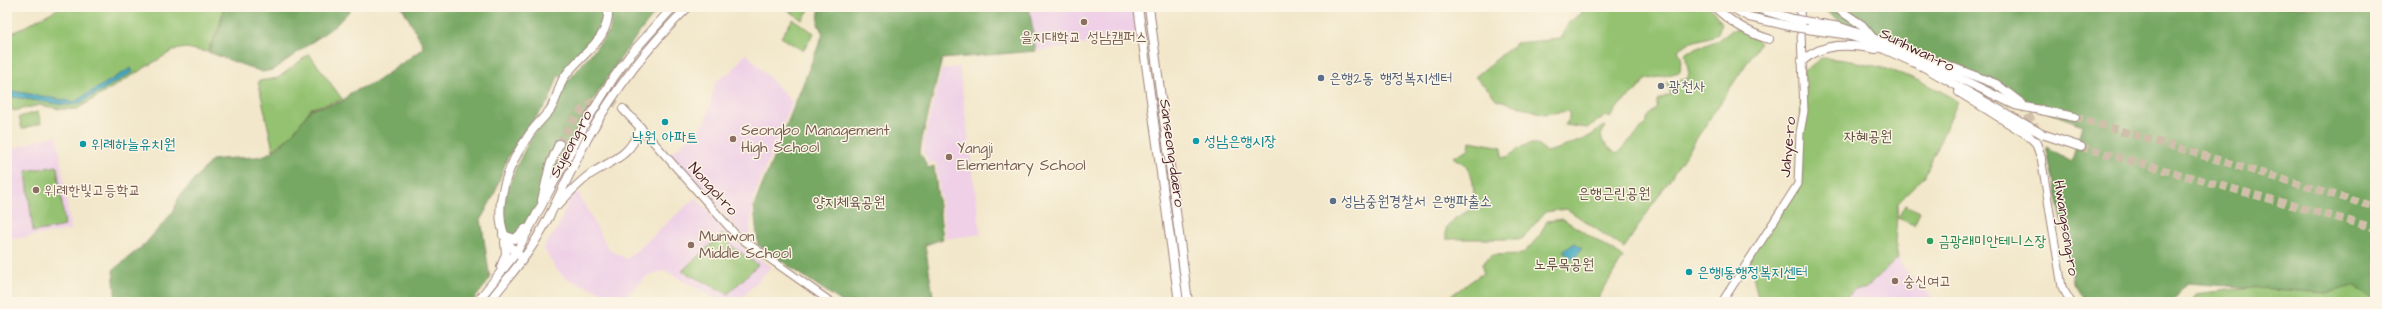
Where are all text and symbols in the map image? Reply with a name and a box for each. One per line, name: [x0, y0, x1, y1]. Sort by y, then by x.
marker: 을지대학교 성남캠퍼스: [1079, 17, 1089, 27]
street label: Sunhwan-ro: [1876, 23, 1958, 77]
place label: 을지대학교 성남캠퍼스: [1021, 27, 1147, 48]
place label: 은행2동 행정복지센터: [1329, 68, 1452, 89]
marker: 은행2동 행정복지센터: [1316, 73, 1326, 83]
place label: 광천사: [1669, 76, 1705, 97]
marker: 광천사: [1656, 81, 1666, 91]
street label: Sanseong-daero: [1153, 98, 1190, 209]
street label: Sujeong-ro: [545, 106, 599, 182]
street label: Jahye-ro: [1775, 115, 1802, 178]
marker: 낙원 아파트: [660, 117, 670, 127]
place label: Seongbo Management High School: [741, 120, 890, 159]
park label: 자혜공원: [1844, 126, 1892, 147]
place label: 낙원 아파트: [632, 127, 698, 148]
place label: 성남은행시장: [1204, 131, 1276, 152]
place label: 위례하늘유치원: [91, 134, 176, 155]
marker: Seongbo Management High School: [728, 134, 738, 144]
marker: 성남은행시장: [1191, 136, 1201, 146]
place label: Yangji Elementary School: [957, 138, 1086, 177]
marker: 위례하늘유치원: [78, 139, 88, 149]
marker: Yangji Elementary School: [944, 152, 954, 162]
street label: Nongol-ro: [683, 158, 743, 221]
street label: Hwangsong-ro: [2047, 179, 2084, 278]
place label: 위례한빛고등학교: [44, 180, 141, 201]
park label: 은행근린공원: [1578, 183, 1650, 204]
marker: 위례한빛고등학교: [31, 185, 41, 195]
place label: 성남중원경찰서 은행파출소: [1341, 191, 1492, 212]
park label: 양지체육공원: [813, 192, 885, 213]
marker: 성남중원경찰서 은행파출소: [1328, 196, 1338, 206]
place label: Munwon Middle School: [699, 226, 791, 264]
place label: 금광래미안테니스장: [1938, 231, 2047, 252]
marker: 금광래미안테니스장: [1925, 236, 1935, 246]
marker: Munwon Middle School: [686, 240, 696, 250]
park label: 노루목공원: [1534, 254, 1594, 275]
place label: 은행1동행정복지센터: [1697, 262, 1808, 283]
marker: 은행1동행정복지센터: [1684, 267, 1694, 277]
place label: 숭신여고: [1903, 271, 1951, 292]
marker: 숭신여고: [1890, 276, 1900, 286]

